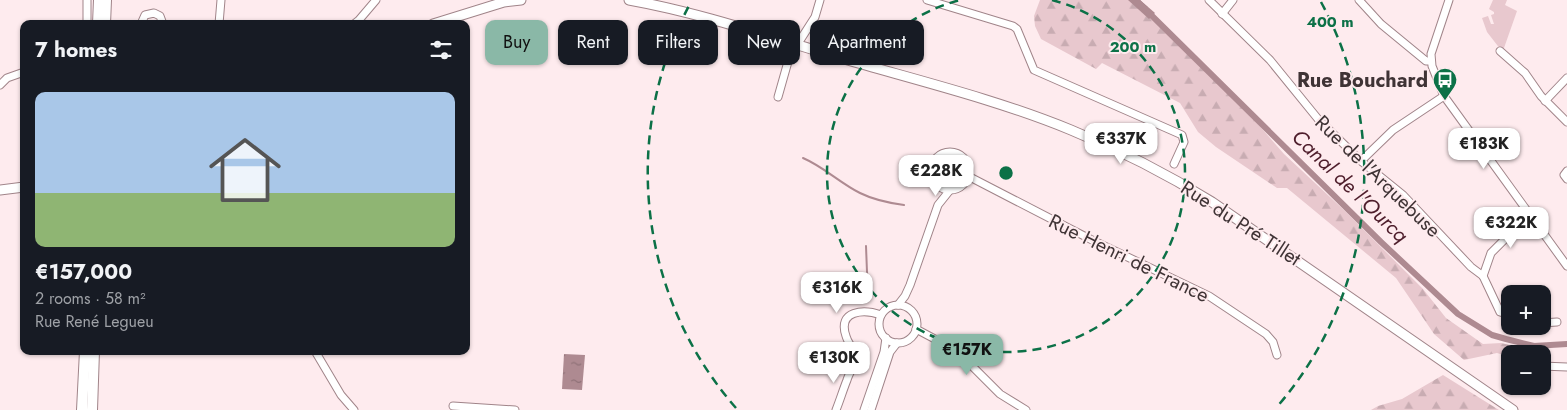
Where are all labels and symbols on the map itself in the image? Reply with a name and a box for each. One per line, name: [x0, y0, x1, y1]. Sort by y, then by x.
text: 400 m: [1306, 11, 1354, 33]
text: 200 m: [1110, 36, 1156, 58]
place label: Rue Bouchard: [1297, 66, 1428, 95]
bus stop icon: Rue Bouchard: [1432, 67, 1458, 101]
street label: Rue de l'Arquebuse: [1308, 109, 1447, 244]
pin: €337K: [1086, 122, 1156, 165]
water label: Canal de l'Ourcq: [1285, 122, 1415, 250]
pin: €183K: [1449, 128, 1519, 170]
pin: €228K: [901, 154, 971, 197]
centre of rings: [997, 164, 1015, 182]
street label: Rue du Pré Tillet: [1175, 174, 1307, 273]
pin: €322K: [1476, 206, 1546, 249]
street label: Rue Henri de France: [1044, 207, 1214, 310]
pin: €316K: [802, 272, 872, 314]
pin: €157K: [932, 334, 1002, 376]
pin: €130K: [799, 342, 869, 384]

